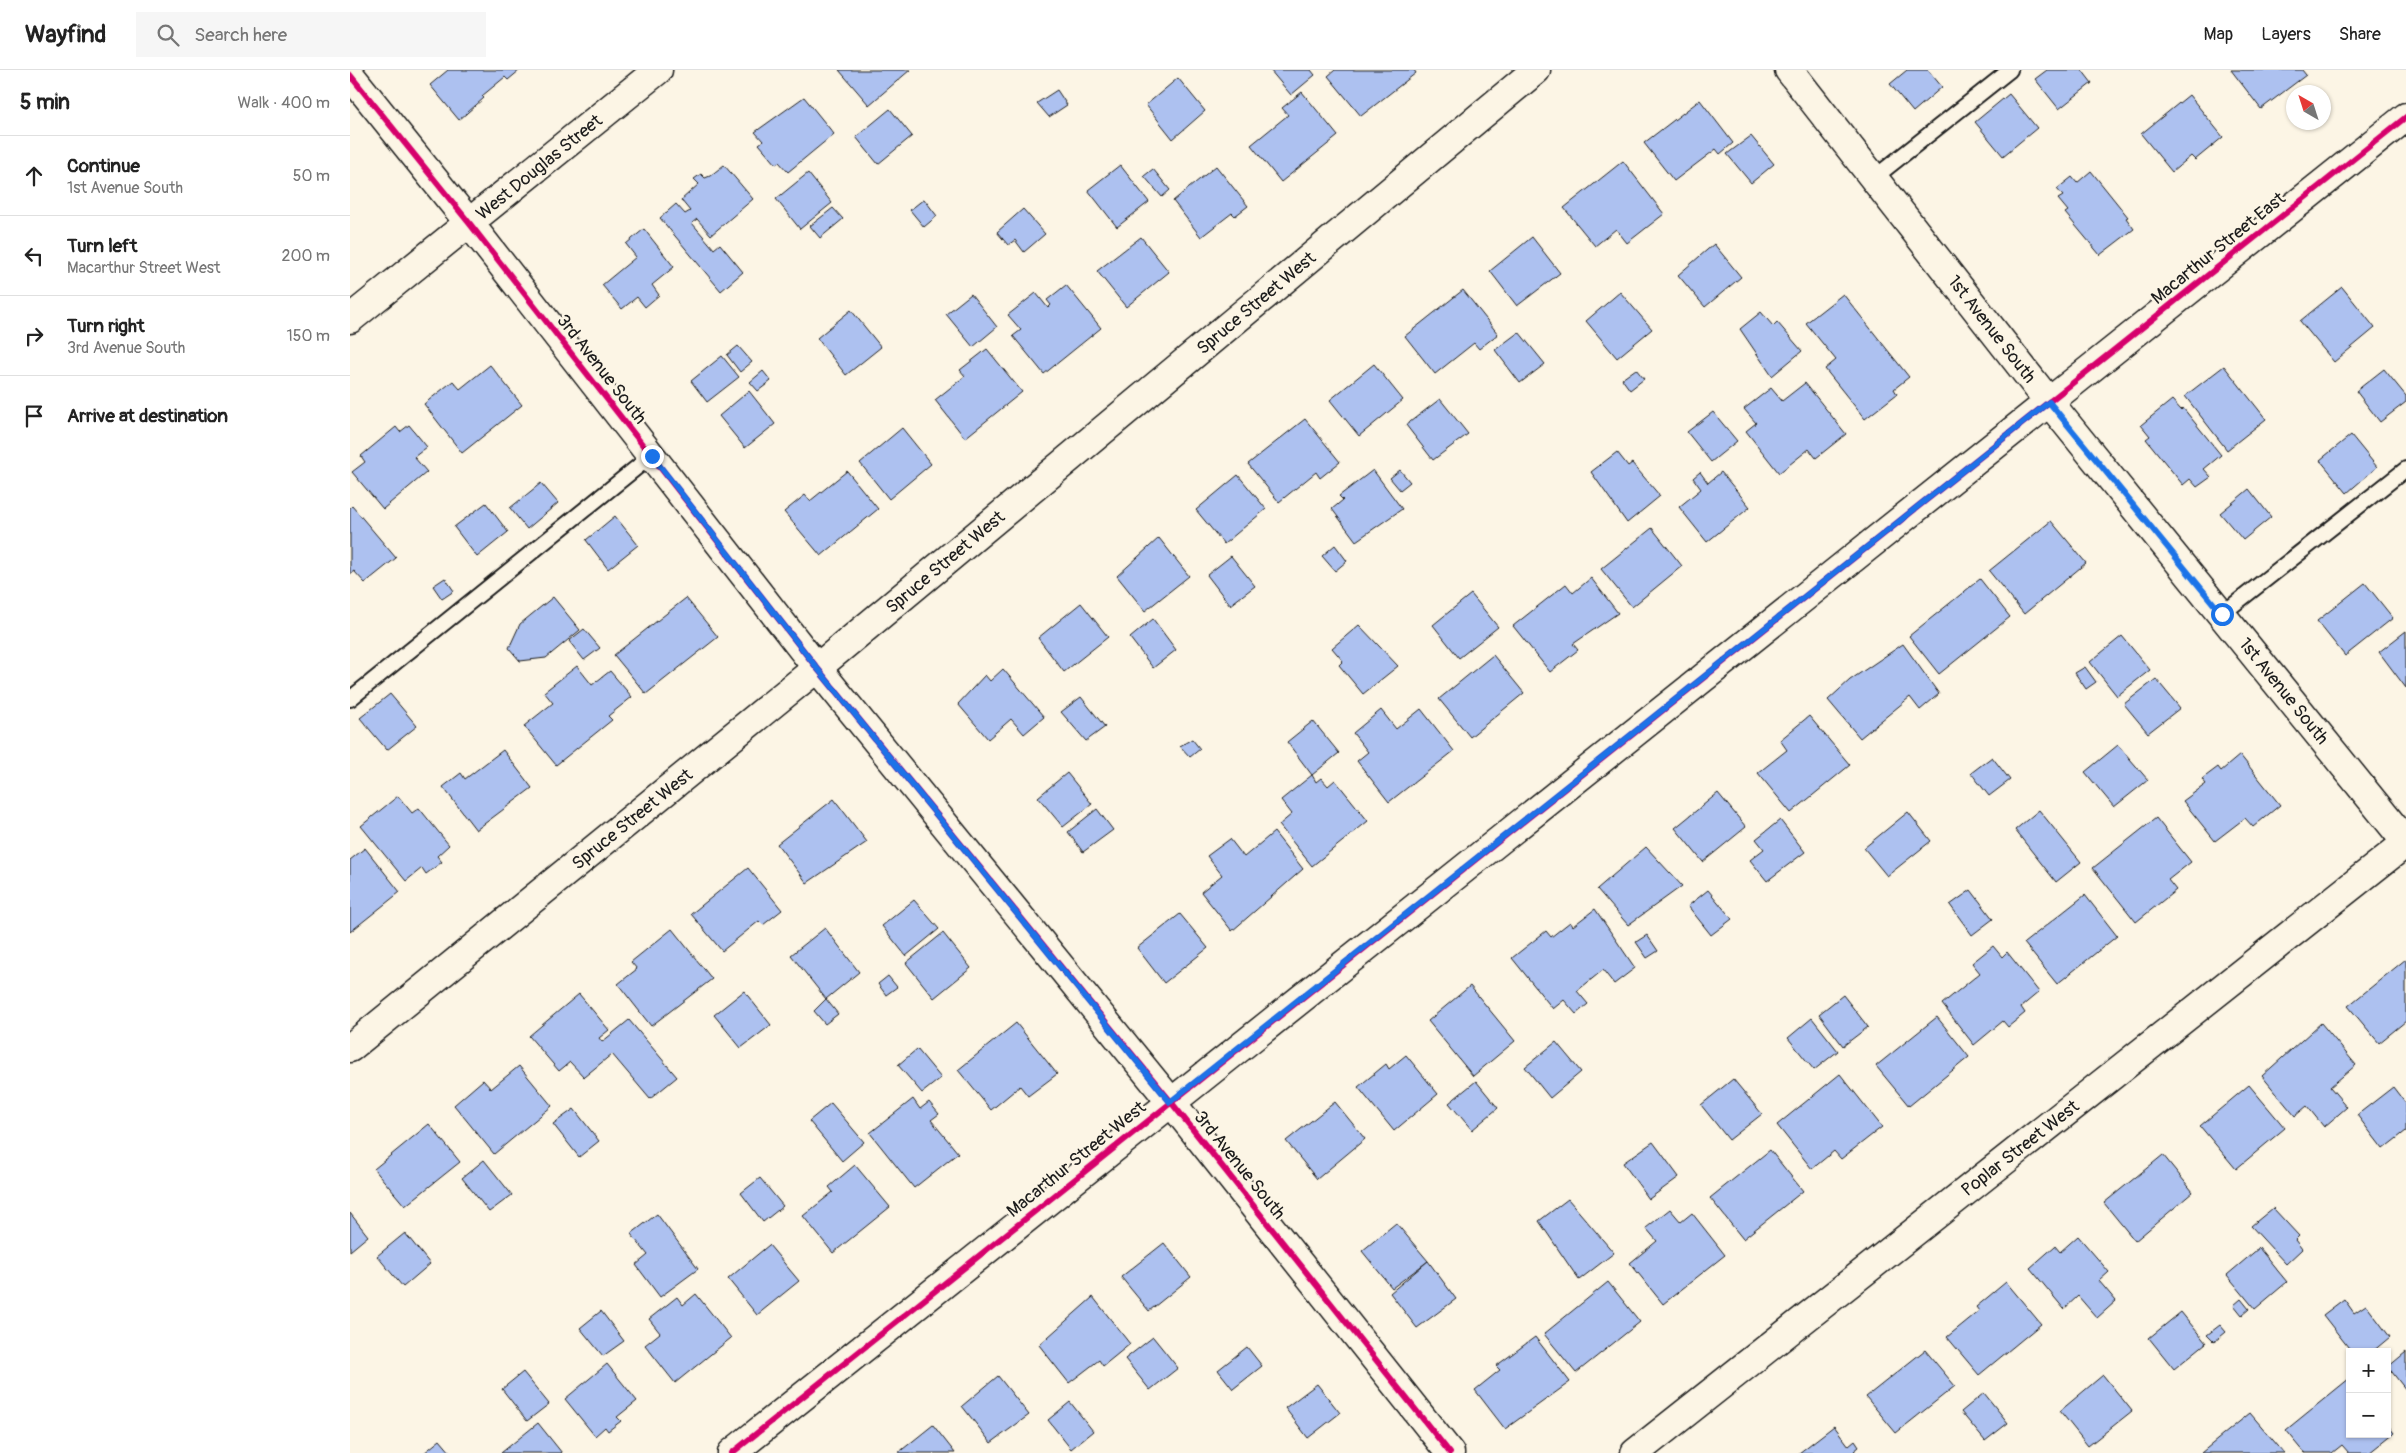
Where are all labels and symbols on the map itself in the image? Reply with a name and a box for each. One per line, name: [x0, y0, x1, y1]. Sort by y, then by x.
north arrow: [2286, 85, 2331, 130]
street label: West Douglas Street: [471, 109, 608, 225]
street label: Macarthur Street East: [2147, 187, 2291, 310]
street label: Spruce Street West: [1192, 246, 1321, 360]
street label: 1st Avenue South: [1942, 271, 2041, 388]
street label: 3rd Avenue South: [552, 310, 652, 429]
route end: [641, 445, 664, 468]
street label: Spruce Street West: [881, 505, 1010, 619]
route start: [2211, 603, 2234, 626]
street label: 1st Avenue South: [2234, 633, 2334, 749]
street label: Spruce Street West: [567, 763, 698, 875]
street label: Poplar Street West: [1957, 1095, 2085, 1202]
street label: Macarthur Street West: [1002, 1096, 1151, 1223]
street label: 3rd Avenue South: [1189, 1106, 1290, 1224]

